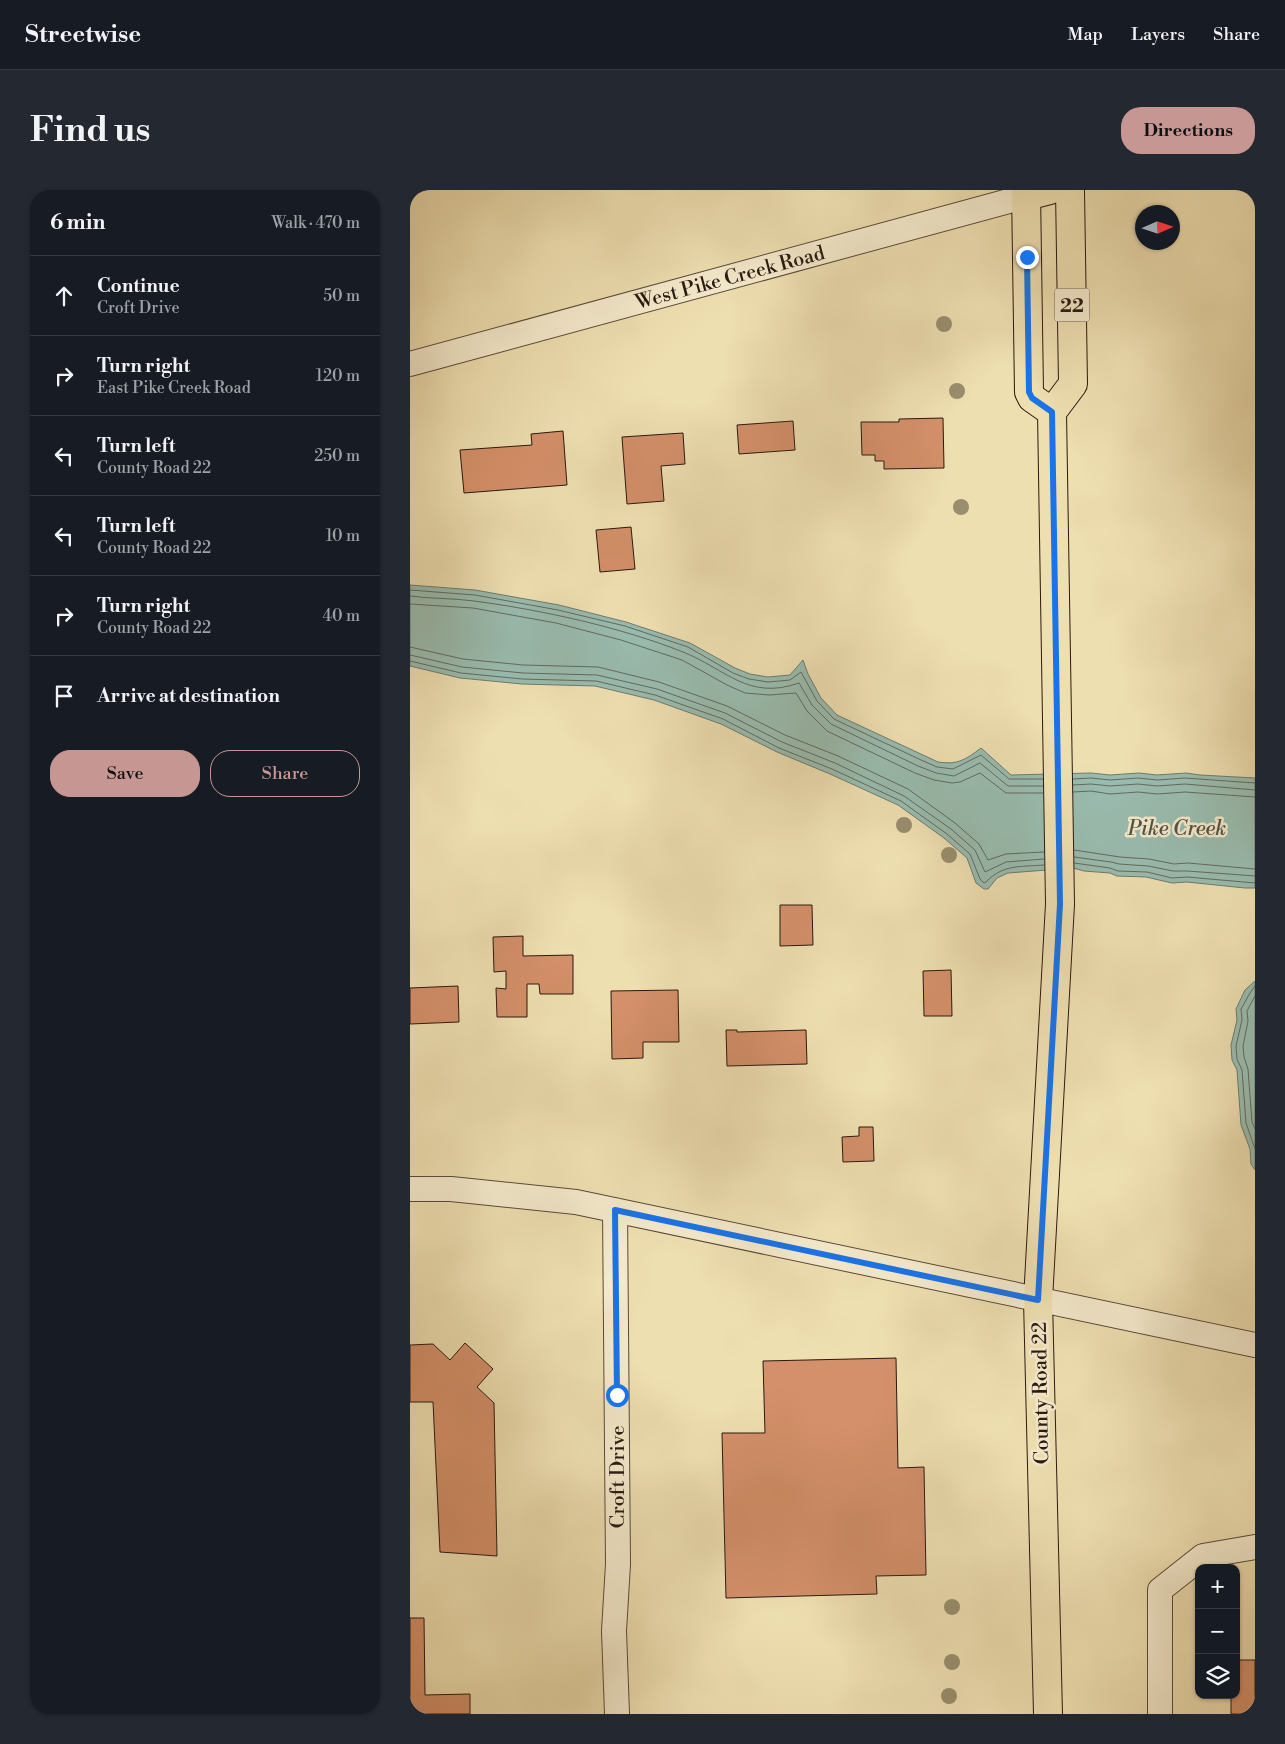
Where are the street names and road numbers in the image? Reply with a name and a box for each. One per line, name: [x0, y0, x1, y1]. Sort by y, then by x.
street label: West Pike Creek Road: [632, 241, 829, 316]
road number: 22: [1054, 288, 1090, 322]
street label: County Road 22: [1028, 1322, 1055, 1464]
street label: Croft Drive: [606, 1425, 631, 1529]

